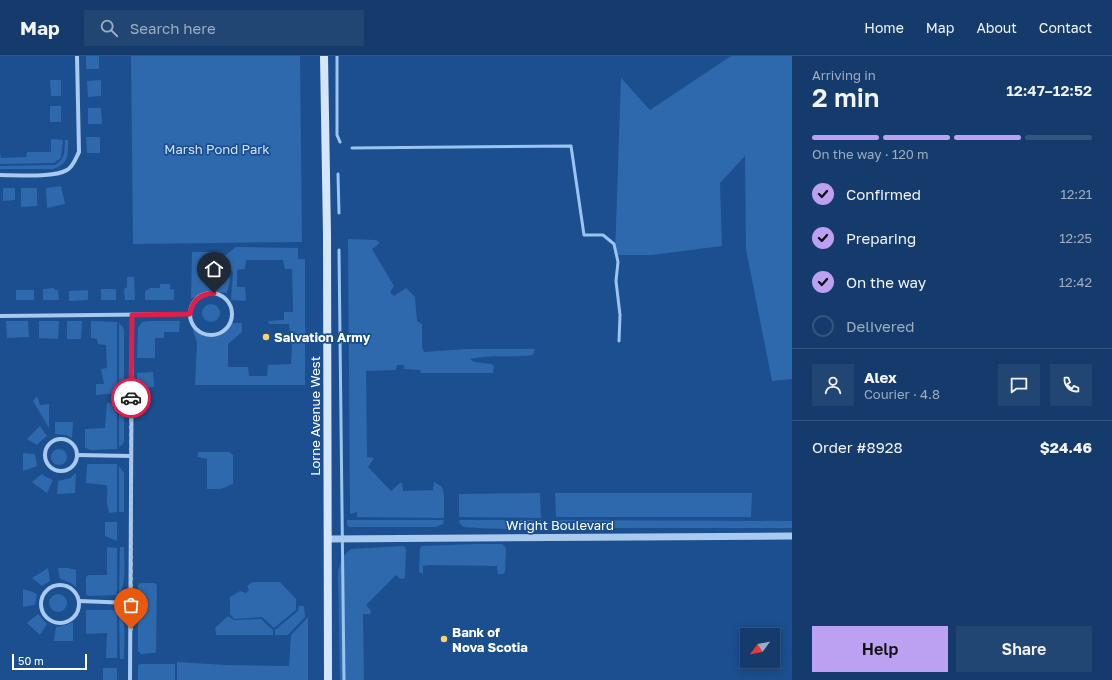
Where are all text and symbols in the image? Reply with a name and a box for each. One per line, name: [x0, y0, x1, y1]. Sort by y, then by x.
search box: [84, 10, 364, 46]
text: Map: [20, 16, 60, 39]
icon: search: [98, 17, 120, 39]
text: Search here: [130, 19, 216, 37]
text: Home: [864, 19, 904, 36]
text: Map: [926, 19, 954, 36]
text: About: [976, 19, 1017, 36]
text: Contact: [1039, 19, 1092, 36]
text: Arriving in: [812, 67, 876, 83]
text: 12:47–12:52: [1006, 81, 1092, 99]
text: 2 min: [812, 82, 880, 113]
park label: Marsh Pond Park: [164, 141, 270, 157]
text: On the way · 120 m: [812, 146, 929, 162]
icon: check: [812, 183, 834, 205]
text: Confirmed: [846, 185, 921, 203]
text: 12:21: [1060, 186, 1092, 202]
icon: check: [812, 227, 834, 249]
text: Preparing: [846, 229, 916, 247]
text: 12:25: [1059, 230, 1092, 246]
pin: [197, 252, 231, 293]
icon: home: [203, 258, 225, 280]
icon: check: [812, 271, 834, 293]
text: On the way: [846, 273, 926, 291]
text: 12:42: [1059, 274, 1092, 290]
text: Delivered: [846, 317, 914, 335]
place label: Salvation Army: [274, 329, 370, 345]
marker: Salvation Army: [261, 332, 271, 342]
street label: Lorne Avenue West: [307, 356, 323, 476]
button: person: [812, 364, 854, 406]
button: chat: [998, 364, 1040, 406]
button: phone: [1050, 364, 1092, 406]
text: Alex: [864, 368, 897, 386]
courier: [111, 378, 151, 418]
text: Courier · 4.8: [864, 386, 940, 402]
icon: car: [120, 387, 142, 409]
text: Order #8928: [812, 438, 903, 456]
text: $24.46: [1040, 438, 1092, 456]
street label: Wright Boulevard: [506, 517, 614, 533]
pin: [114, 588, 148, 629]
icon: bag: [120, 594, 142, 616]
place label: Bank of Nova Scotia: [452, 624, 528, 655]
button: Help: [812, 626, 948, 672]
button: Share: [956, 626, 1092, 672]
north arrow: [740, 628, 780, 668]
map controls: [740, 628, 780, 668]
marker: Bank of Nova Scotia: [439, 634, 449, 644]
scale bar: [12, 652, 87, 671]
text: 50 m: [18, 654, 44, 667]

